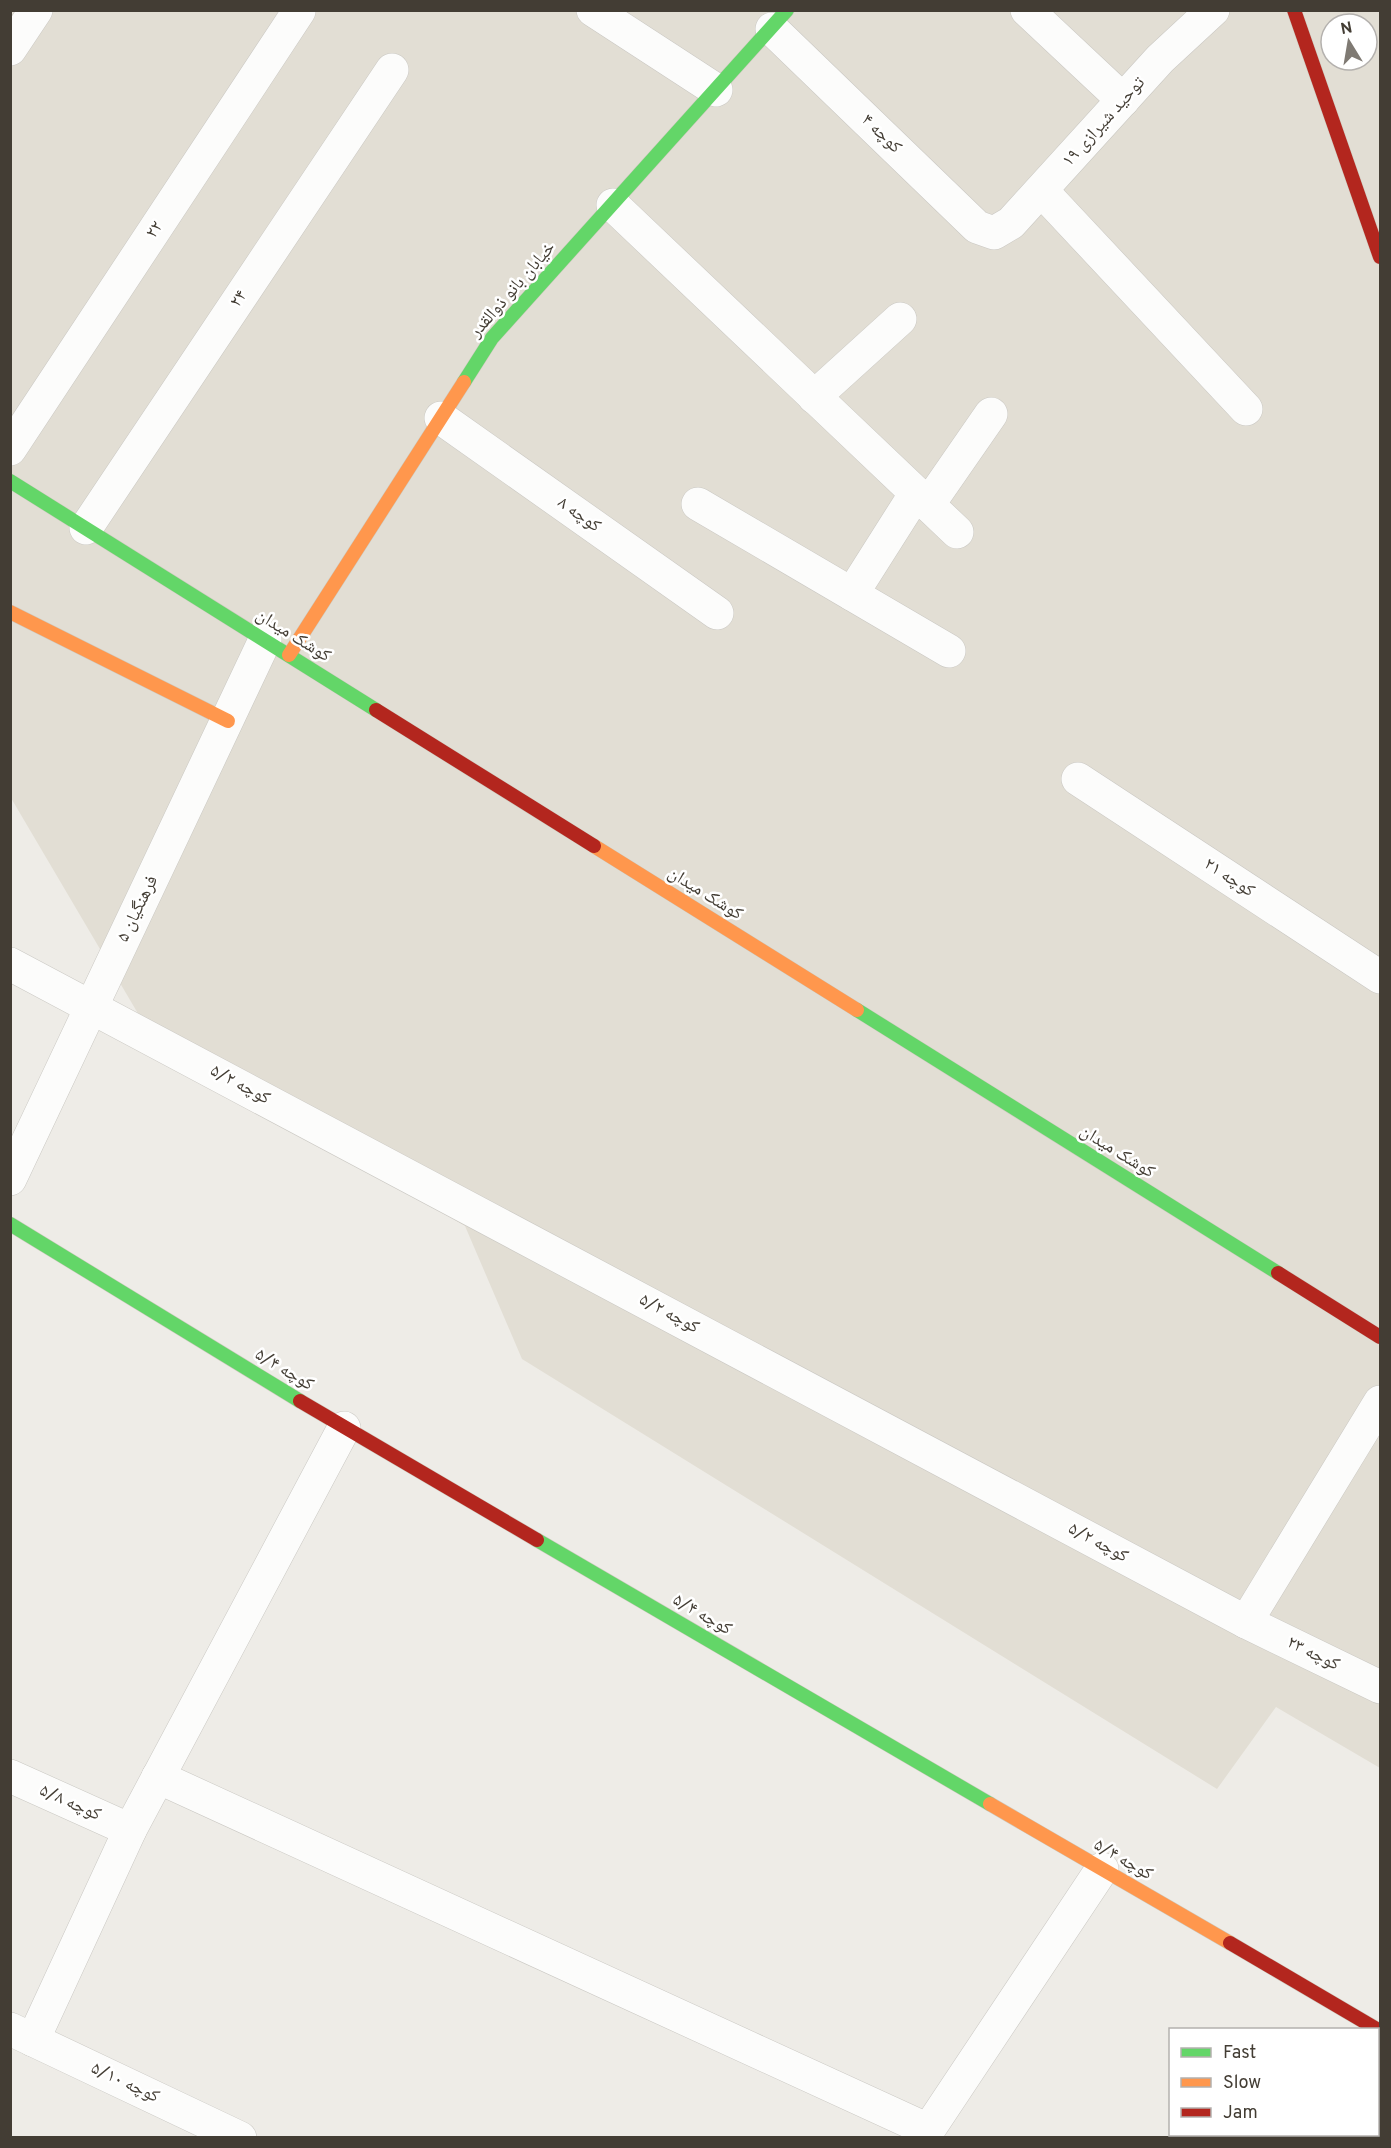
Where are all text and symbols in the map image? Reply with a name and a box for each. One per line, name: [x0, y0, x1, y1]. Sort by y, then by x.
north arrow: [1319, 12, 1379, 72]
text: N: [1339, 18, 1354, 40]
street label: توحید شیرازی ۱۹: [1057, 72, 1151, 172]
street label: کوچه ۴: [856, 109, 907, 159]
street label: ۲۲: [141, 217, 169, 243]
street label: خیابان بانو ذوالقدر: [464, 237, 561, 344]
street label: ۲۴: [225, 286, 253, 312]
street label: کوچه ۸: [553, 492, 606, 538]
street label: کوشک میدان: [251, 604, 335, 668]
street label: کوچه ۲۱: [1199, 853, 1259, 903]
street label: کوشک میدان: [663, 862, 747, 926]
street label: فرهنگیان ۵: [112, 872, 164, 946]
street label: کوچه ۵/۲: [206, 1060, 274, 1111]
street label: کوشک میدان: [1075, 1120, 1159, 1184]
street label: کوچه ۵/۲: [635, 1289, 703, 1340]
street label: کوچه ۵/۴: [250, 1343, 318, 1397]
street label: کوچه ۵/۲: [1064, 1518, 1132, 1569]
street label: کوچه ۵/۴: [668, 1589, 736, 1641]
street label: کوچه ۲۳: [1283, 1631, 1344, 1677]
street label: کوچه ۵/۸: [36, 1779, 105, 1827]
street label: کوچه ۵/۴: [1089, 1834, 1157, 1886]
legend: [1169, 2028, 1379, 2136]
text: Fast: [1223, 2042, 1256, 2065]
street label: کوچه ۵/۱۰: [87, 2057, 163, 2109]
text: Slow: [1223, 2072, 1261, 2095]
text: Jam: [1223, 2102, 1258, 2125]

